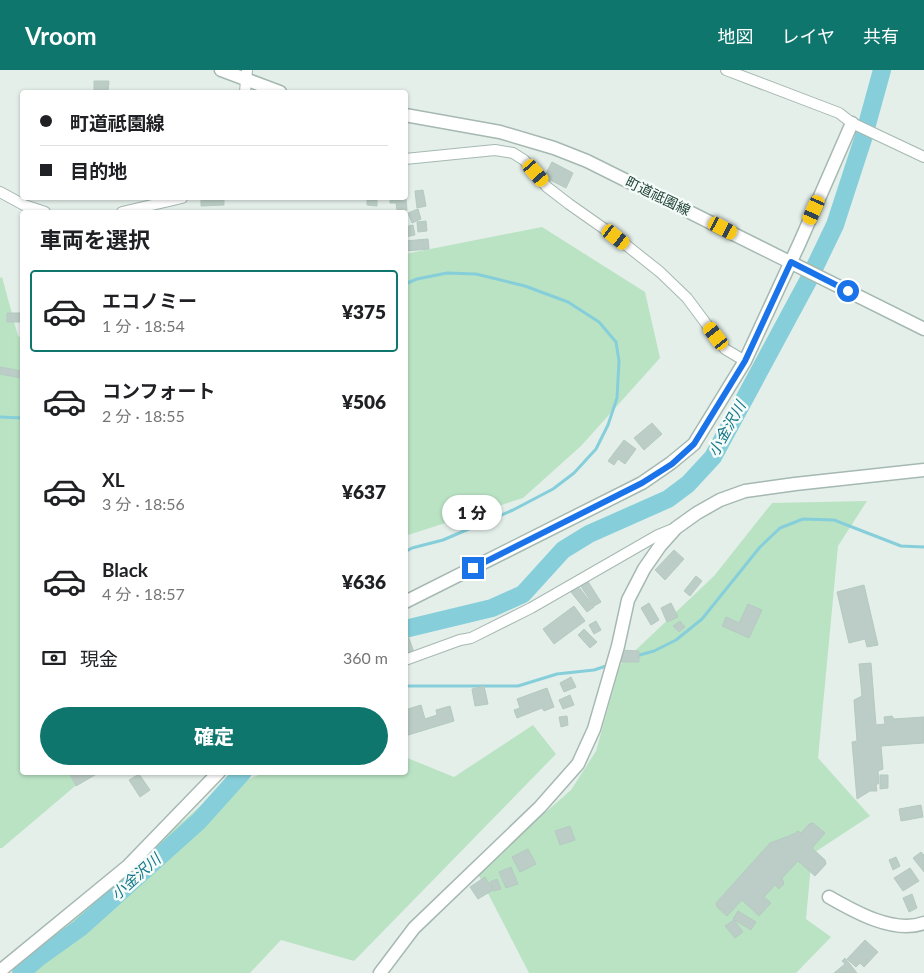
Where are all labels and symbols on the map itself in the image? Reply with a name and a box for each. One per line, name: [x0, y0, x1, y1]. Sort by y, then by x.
car: [520, 157, 551, 189]
street label: 町道祗園線: [623, 173, 693, 219]
car: [801, 193, 826, 227]
car: [706, 215, 739, 241]
car: [599, 222, 632, 252]
route start: [837, 280, 859, 302]
car: [700, 320, 731, 352]
water label: 小金沢川: [704, 396, 750, 459]
callout: 1 分: [443, 496, 503, 530]
route end: [462, 557, 484, 579]
water label: 小金沢川: [107, 848, 165, 903]

